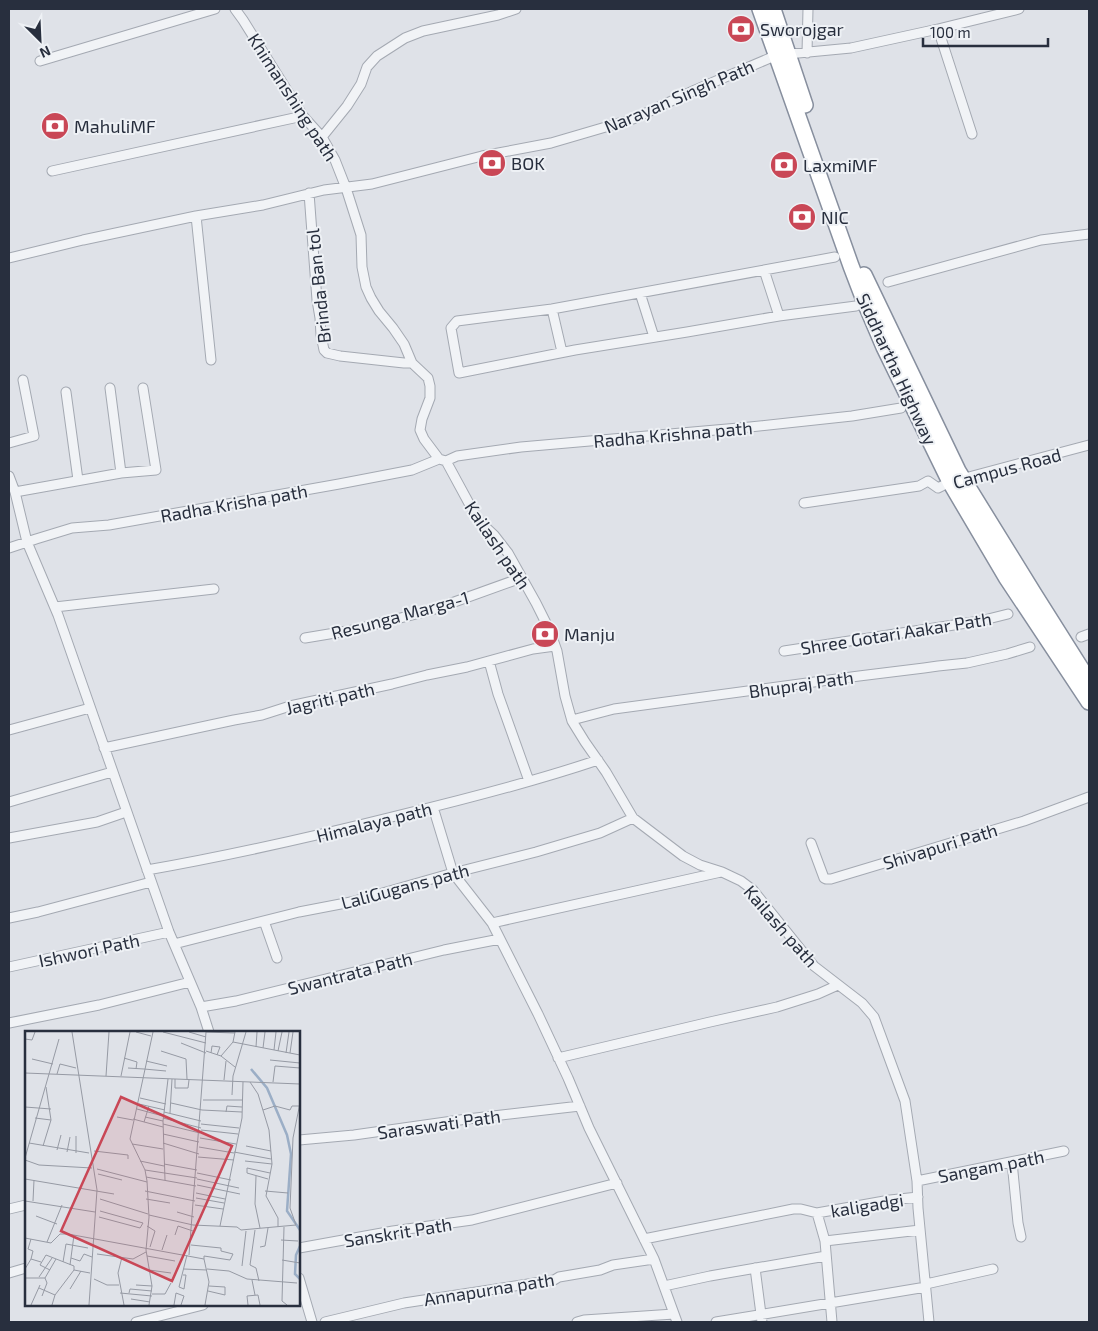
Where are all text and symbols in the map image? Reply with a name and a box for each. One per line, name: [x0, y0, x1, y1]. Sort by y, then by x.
bank icon: Sworojgar: [726, 14, 756, 44]
north arrow: [15, 15, 65, 65]
scale bar: [923, 15, 1048, 47]
place label: Sworojgar: [760, 18, 844, 40]
text: 100 m: [930, 23, 971, 41]
street label: Khimanshing path: [244, 29, 342, 165]
text: N: [37, 43, 54, 62]
street label: Narayan Singh Path: [601, 54, 757, 138]
bank icon: MahuliMF: [40, 111, 70, 141]
place label: MahuliMF: [74, 115, 156, 137]
bank icon: BOK: [477, 148, 507, 178]
bank icon: LaxmiMF: [769, 150, 799, 180]
place label: BOK: [511, 152, 545, 174]
place label: LaxmiMF: [803, 154, 878, 176]
bank icon: NIC: [787, 202, 817, 232]
place label: NIC: [821, 206, 849, 228]
street label: Brinda Ban tol: [301, 227, 335, 344]
street label: Siddhartha Highway: [852, 290, 942, 449]
street label: Radha Krishna path: [593, 416, 753, 452]
street label: Campus Road: [950, 443, 1064, 493]
street label: Radha Krisha path: [159, 479, 309, 527]
street label: Kailash path: [461, 497, 535, 593]
street label: Resunga Marga-1: [329, 586, 471, 644]
street label: Shree Gotari Aakar Path: [799, 607, 993, 659]
bank icon: Manju: [530, 619, 560, 649]
place label: Manju: [564, 623, 615, 645]
street label: Bhupraj Path: [747, 666, 855, 702]
street label: Jagriti path: [283, 677, 377, 719]
street label: Himalaya path: [314, 797, 434, 847]
street label: Shivapuri Path: [880, 818, 1000, 874]
street label: LaliGugans path: [339, 858, 471, 914]
street label: Kailash path: [739, 880, 823, 972]
street label: Ishwori Path: [36, 929, 142, 971]
street label: Swantrata Path: [285, 947, 415, 999]
inset map: [25, 1031, 300, 1306]
street label: Saraswati Path: [376, 1104, 502, 1144]
street label: Sangam path: [936, 1145, 1046, 1187]
street label: kaligadgi: [829, 1188, 905, 1222]
street label: Sanskrit Path: [342, 1213, 454, 1251]
street label: Annapurna path: [422, 1268, 556, 1310]

